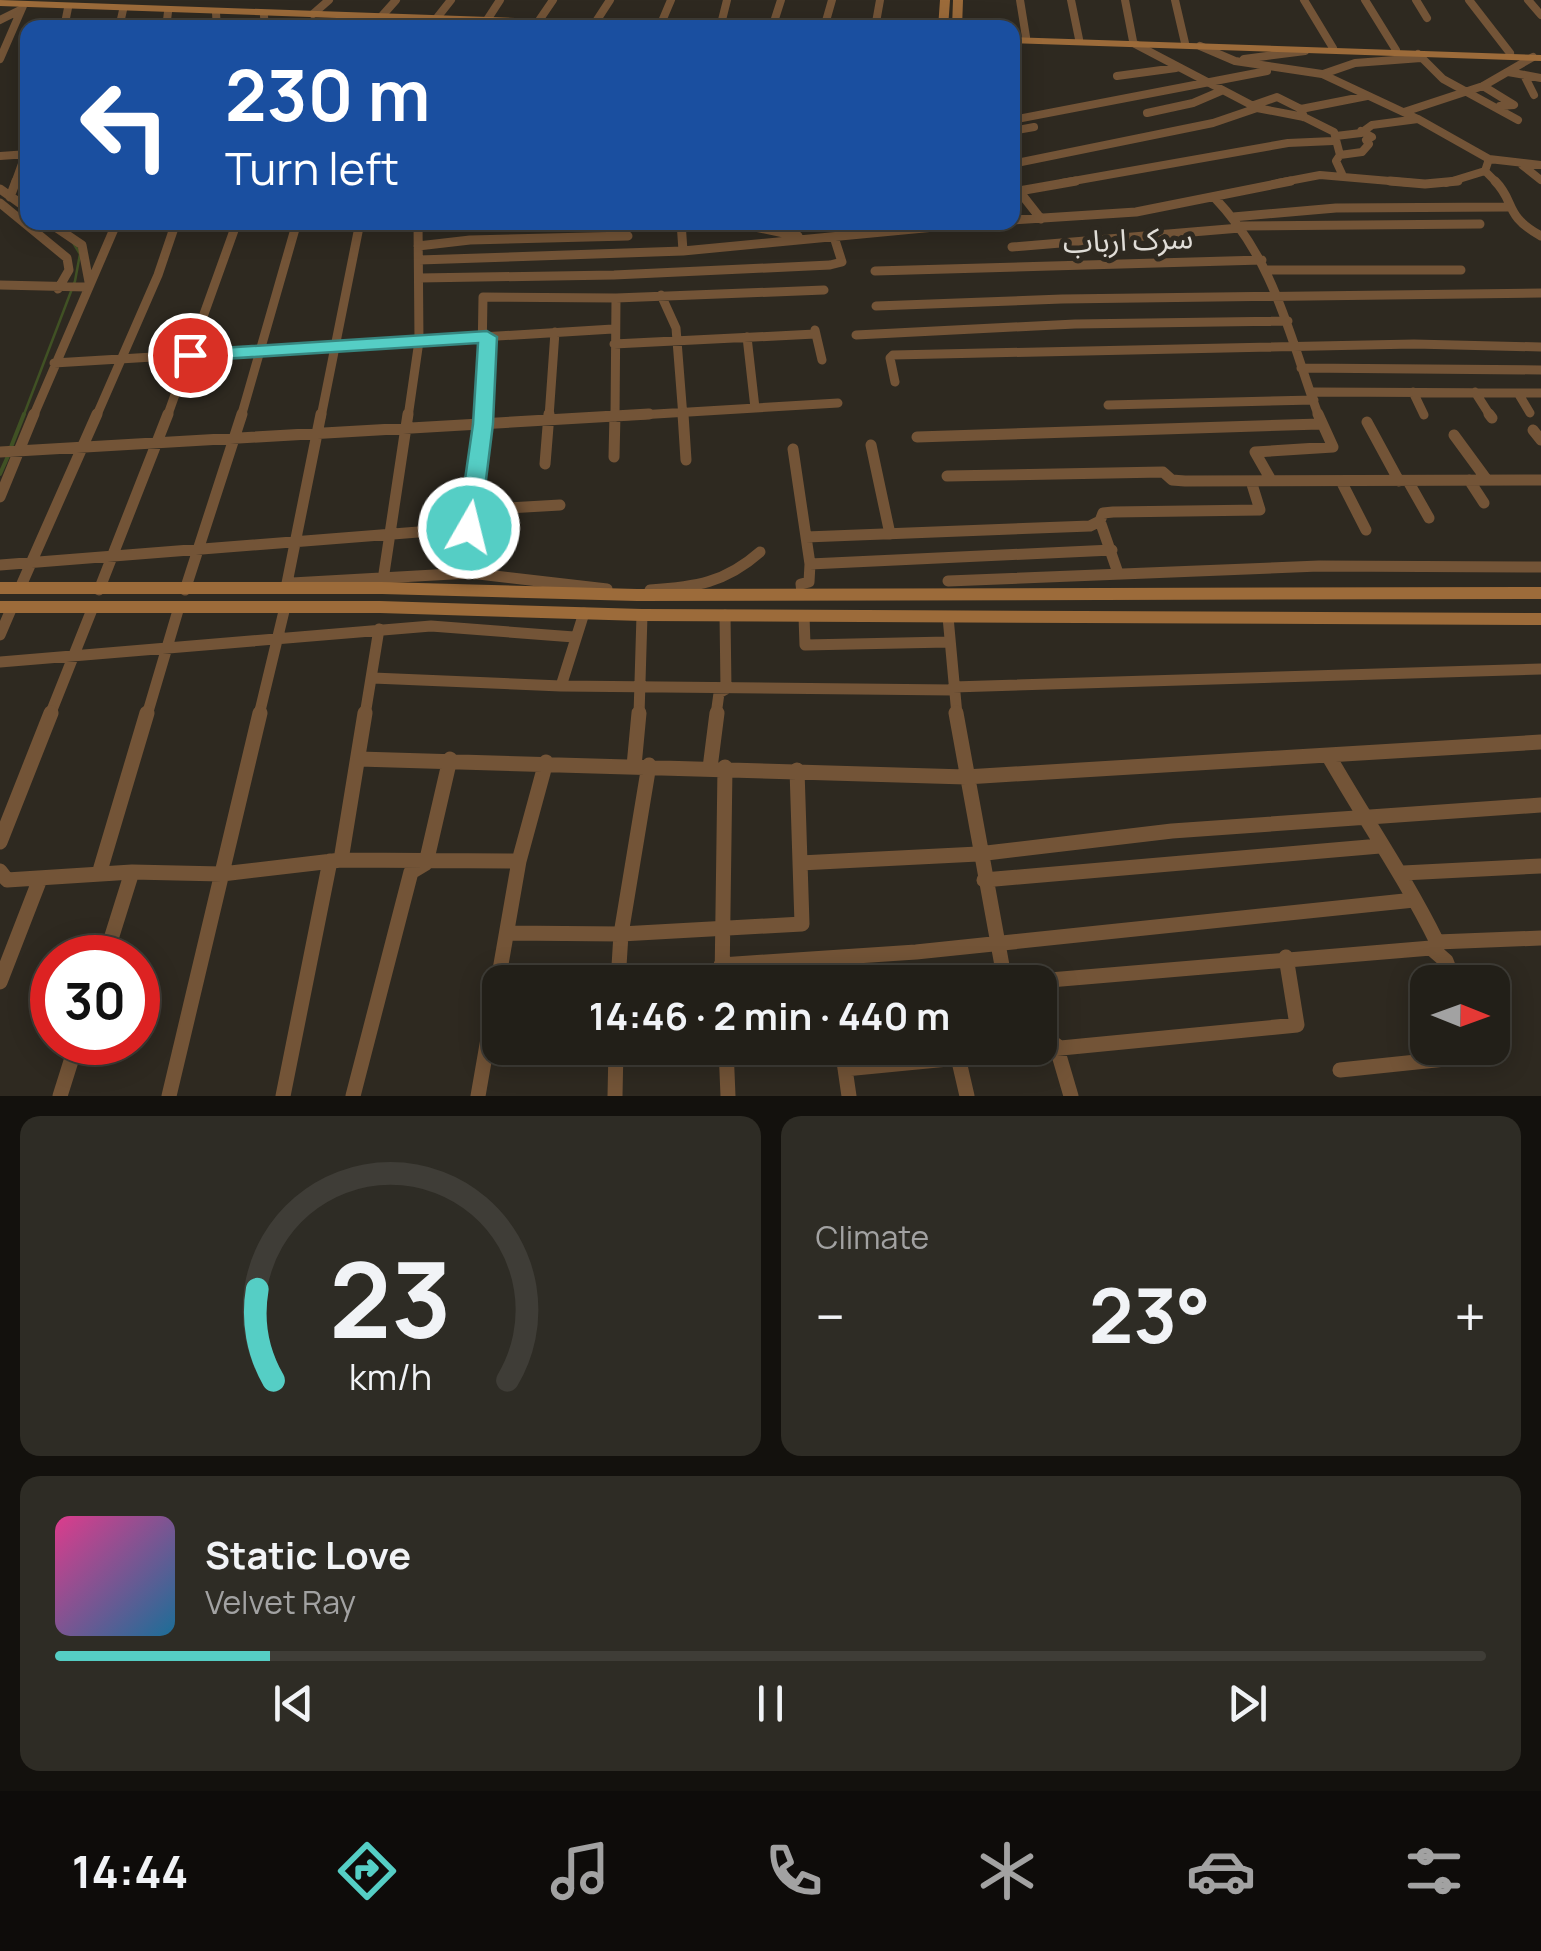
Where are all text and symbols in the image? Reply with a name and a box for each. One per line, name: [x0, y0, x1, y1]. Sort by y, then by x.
text: 230 m: [225, 46, 430, 142]
icon: left: [60, 60, 190, 190]
text: Turn left: [225, 137, 399, 199]
street label: سرک ارباب: [1062, 216, 1194, 262]
pin: [148, 313, 233, 398]
icon: arrive: [163, 328, 218, 383]
position arrow: [417, 476, 521, 580]
speed limit sign: 30: [30, 935, 160, 1065]
north arrow: [1410, 965, 1510, 1065]
map controls: [1410, 965, 1510, 1065]
text: 14:46 · 2 min · 440 m: [589, 989, 950, 1041]
text: Climate: [816, 1215, 929, 1259]
text: 23: [329, 1227, 451, 1369]
text: 23°: [1089, 1263, 1211, 1366]
text: −: [816, 1278, 845, 1354]
text: +: [1454, 1278, 1486, 1354]
text: km/h: [349, 1352, 432, 1401]
text: Static Love: [205, 1528, 411, 1580]
text: Velvet Ray: [205, 1580, 356, 1624]
icon: previous: [266, 1676, 321, 1731]
icon: pause: [743, 1676, 798, 1731]
icon: next: [1220, 1676, 1275, 1731]
icon: directions: [332, 1836, 402, 1906]
icon: music: [545, 1836, 615, 1906]
icon: phone: [759, 1836, 829, 1906]
icon: climate: [972, 1836, 1042, 1906]
icon: car: [1186, 1836, 1256, 1906]
icon: filters: [1399, 1836, 1469, 1906]
text: 14:44: [72, 1840, 188, 1902]

